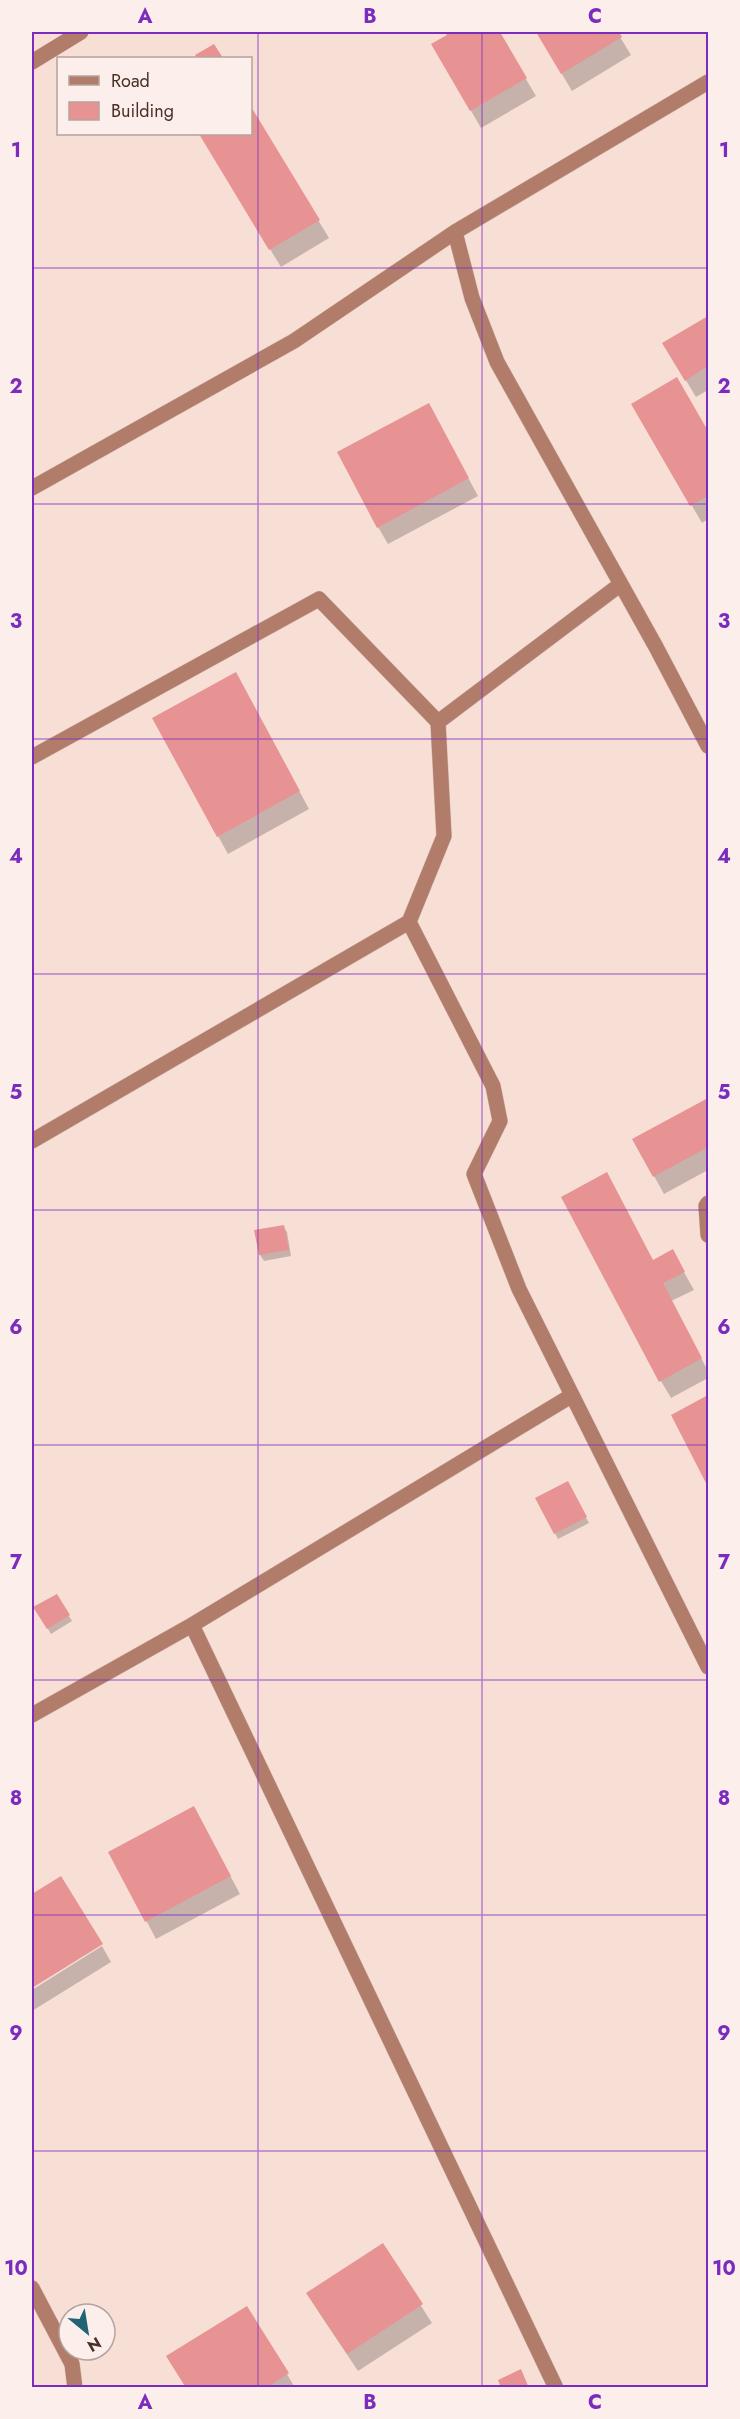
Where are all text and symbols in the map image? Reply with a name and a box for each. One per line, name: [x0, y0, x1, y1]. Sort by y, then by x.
text: A: [137, 2, 153, 31]
text: B: [363, 2, 377, 31]
text: C: [588, 2, 602, 31]
legend: [57, 57, 252, 135]
text: Road: [111, 68, 150, 94]
text: Building: [111, 98, 174, 124]
text: 1: [11, 136, 21, 165]
text: 1: [719, 136, 729, 165]
text: 2: [9, 372, 23, 401]
text: 2: [717, 372, 731, 401]
text: 3: [10, 607, 22, 636]
text: 3: [718, 607, 730, 636]
text: 4: [9, 842, 23, 871]
text: 4: [717, 842, 731, 871]
text: 5: [10, 1078, 23, 1107]
text: 5: [718, 1078, 731, 1107]
text: 6: [9, 1313, 23, 1342]
text: 6: [717, 1313, 731, 1342]
text: 7: [10, 1548, 23, 1577]
text: 7: [718, 1548, 731, 1577]
text: 8: [10, 1784, 22, 1813]
text: 8: [718, 1784, 730, 1813]
text: 9: [9, 2019, 23, 2048]
text: 9: [717, 2019, 731, 2048]
text: 10: [4, 2254, 28, 2283]
text: 10: [712, 2254, 736, 2283]
north arrow: [57, 2302, 117, 2362]
text: N: [83, 2331, 106, 2358]
text: A: [137, 2388, 153, 2417]
text: B: [363, 2388, 377, 2417]
text: C: [588, 2388, 602, 2417]

